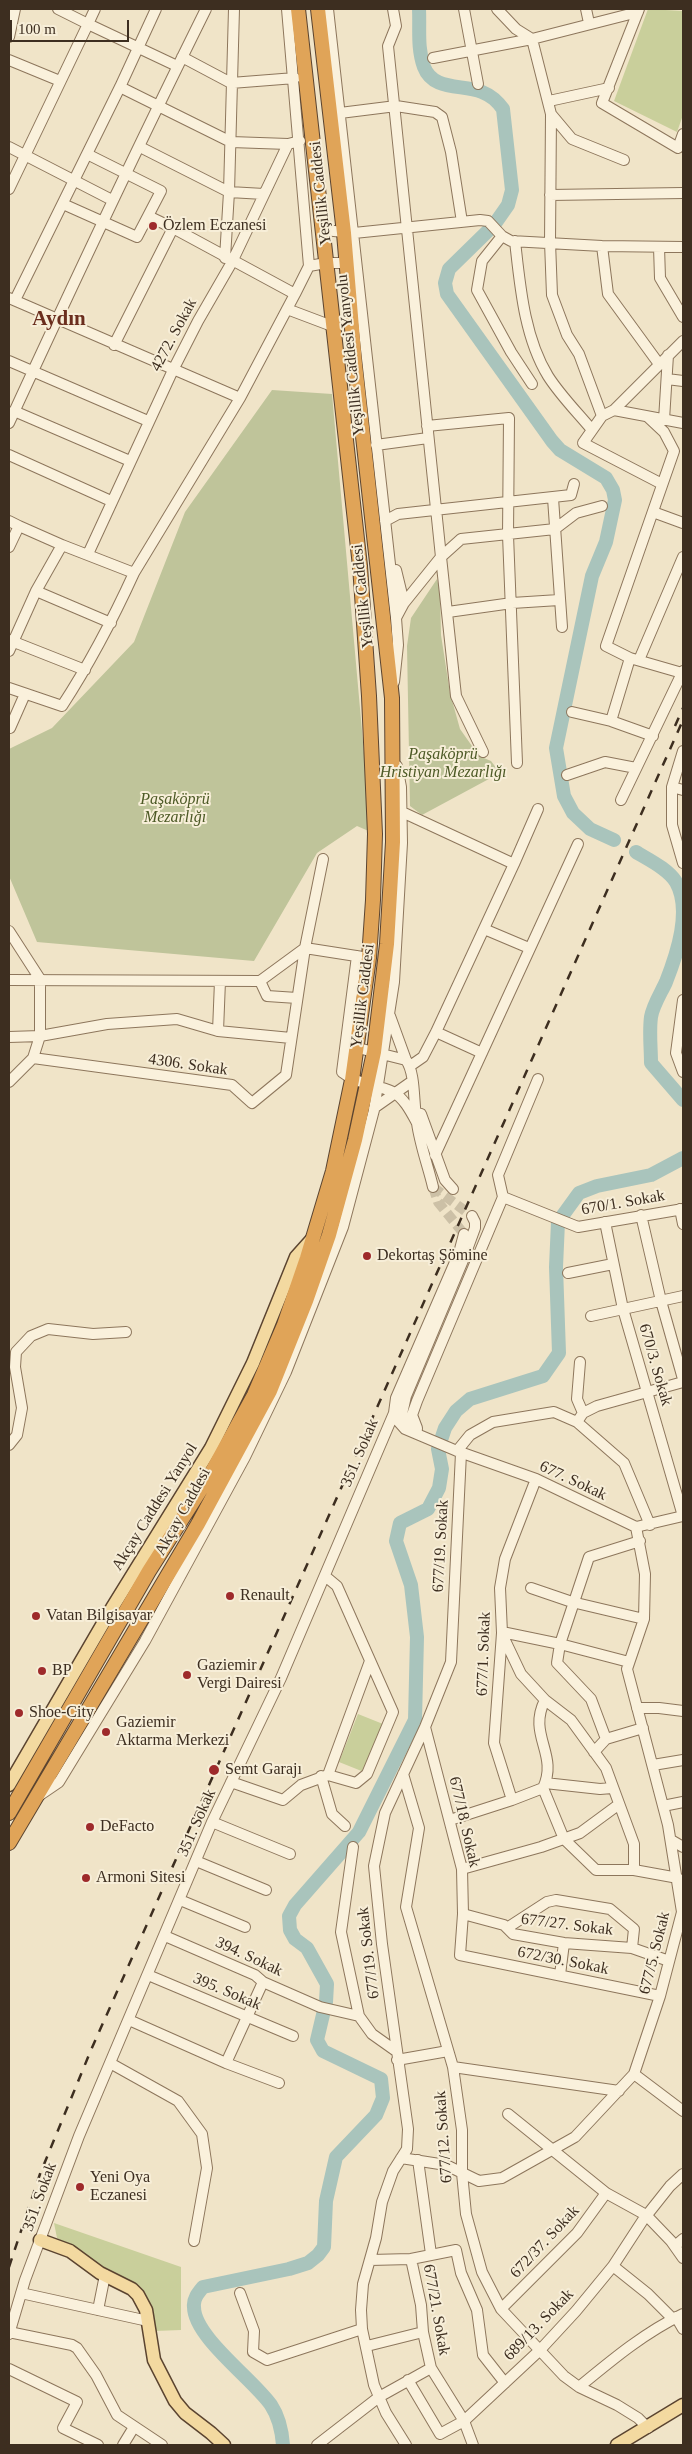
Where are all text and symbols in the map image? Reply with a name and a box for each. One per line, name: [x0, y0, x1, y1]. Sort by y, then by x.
scale bar: [12, 10, 131, 42]
text: 100 m: [18, 21, 56, 37]
street label: Yeşillik Caddesi: [306, 140, 336, 246]
place label: Özlem Eczanesi: [163, 216, 266, 236]
marker: Özlem Eczanesi: [147, 220, 159, 232]
street label: Yeşillik Caddesi Yanyolu: [333, 273, 369, 437]
street label: 4272. Sokak: [147, 295, 201, 375]
district label: Aydın: [32, 307, 86, 333]
street label: Yeşillik Caddesi: [348, 543, 378, 649]
park label: Paşaköprü Hristiyan Mezarlığı: [380, 745, 506, 783]
park label: Paşaköprü Mezarlığı: [140, 790, 210, 828]
street label: Yeşillik Caddesi: [347, 943, 379, 1049]
street label: 4306. Sokak: [147, 1050, 229, 1080]
street label: 670/1. Sokak: [580, 1186, 666, 1220]
place label: Dekortaş Şömine: [377, 1246, 488, 1266]
marker: Dekortaş Şömine: [361, 1250, 373, 1262]
street label: 670/3. Sokak: [634, 1322, 676, 1408]
street label: 351. Sokak: [337, 1416, 383, 1490]
street label: Akçay Caddesi Yanyol: [108, 1440, 202, 1574]
street label: 677. Sokak: [536, 1457, 610, 1505]
street label: Akçay Caddesi: [151, 1465, 215, 1559]
street label: 677/19. Sokak: [429, 1499, 453, 1593]
place label: Renault: [240, 1586, 290, 1606]
marker: Renault: [224, 1590, 236, 1602]
place label: Vatan Bilgisayar: [46, 1606, 152, 1626]
marker: Vatan Bilgisayar: [30, 1610, 42, 1622]
street label: 677/1. Sokak: [473, 1611, 495, 1697]
place label: Gaziemir Vergi Dairesi: [197, 1656, 282, 1694]
place label: BP: [52, 1661, 72, 1681]
marker: BP: [36, 1665, 48, 1677]
marker: Gaziemir Vergi Dairesi: [181, 1669, 193, 1681]
place label: Shoe-City: [29, 1703, 94, 1723]
marker: Shoe-City: [13, 1707, 25, 1719]
place label: Gaziemir Aktarma Merkezi: [116, 1713, 229, 1751]
marker: Gaziemir Aktarma Merkezi: [100, 1726, 112, 1738]
place label: Semt Garajı: [225, 1760, 302, 1780]
marker: Semt Garajı: [207, 1763, 221, 1777]
street label: 677/18. Sokak: [444, 1775, 484, 1869]
street label: 351. Sokak: [174, 1786, 220, 1860]
place label: DeFacto: [100, 1817, 154, 1837]
marker: DeFacto: [84, 1821, 96, 1833]
place label: Armoni Sitesi: [96, 1868, 185, 1888]
marker: Armoni Sitesi: [80, 1872, 92, 1884]
street label: 677/19. Sokak: [354, 1906, 384, 2000]
street label: 677/27. Sokak: [520, 1910, 614, 1940]
street label: 677/5. Sokak: [635, 1910, 675, 1996]
street label: 394. Sokak: [212, 1933, 286, 1981]
street label: 672/30. Sokak: [516, 1943, 610, 1979]
street label: 395. Sokak: [190, 1969, 264, 2015]
street label: 677/12. Sokak: [431, 2090, 457, 2184]
street label: 351. Sokak: [19, 2160, 61, 2234]
place label: Yeni Oya Eczanesi: [90, 2168, 150, 2206]
marker: Yeni Oya Eczanesi: [74, 2181, 86, 2193]
street label: 672/37. Sokak: [506, 2202, 584, 2282]
street label: 677/21. Sokak: [419, 2263, 453, 2357]
street label: 689/13. Sokak: [500, 2285, 578, 2365]

